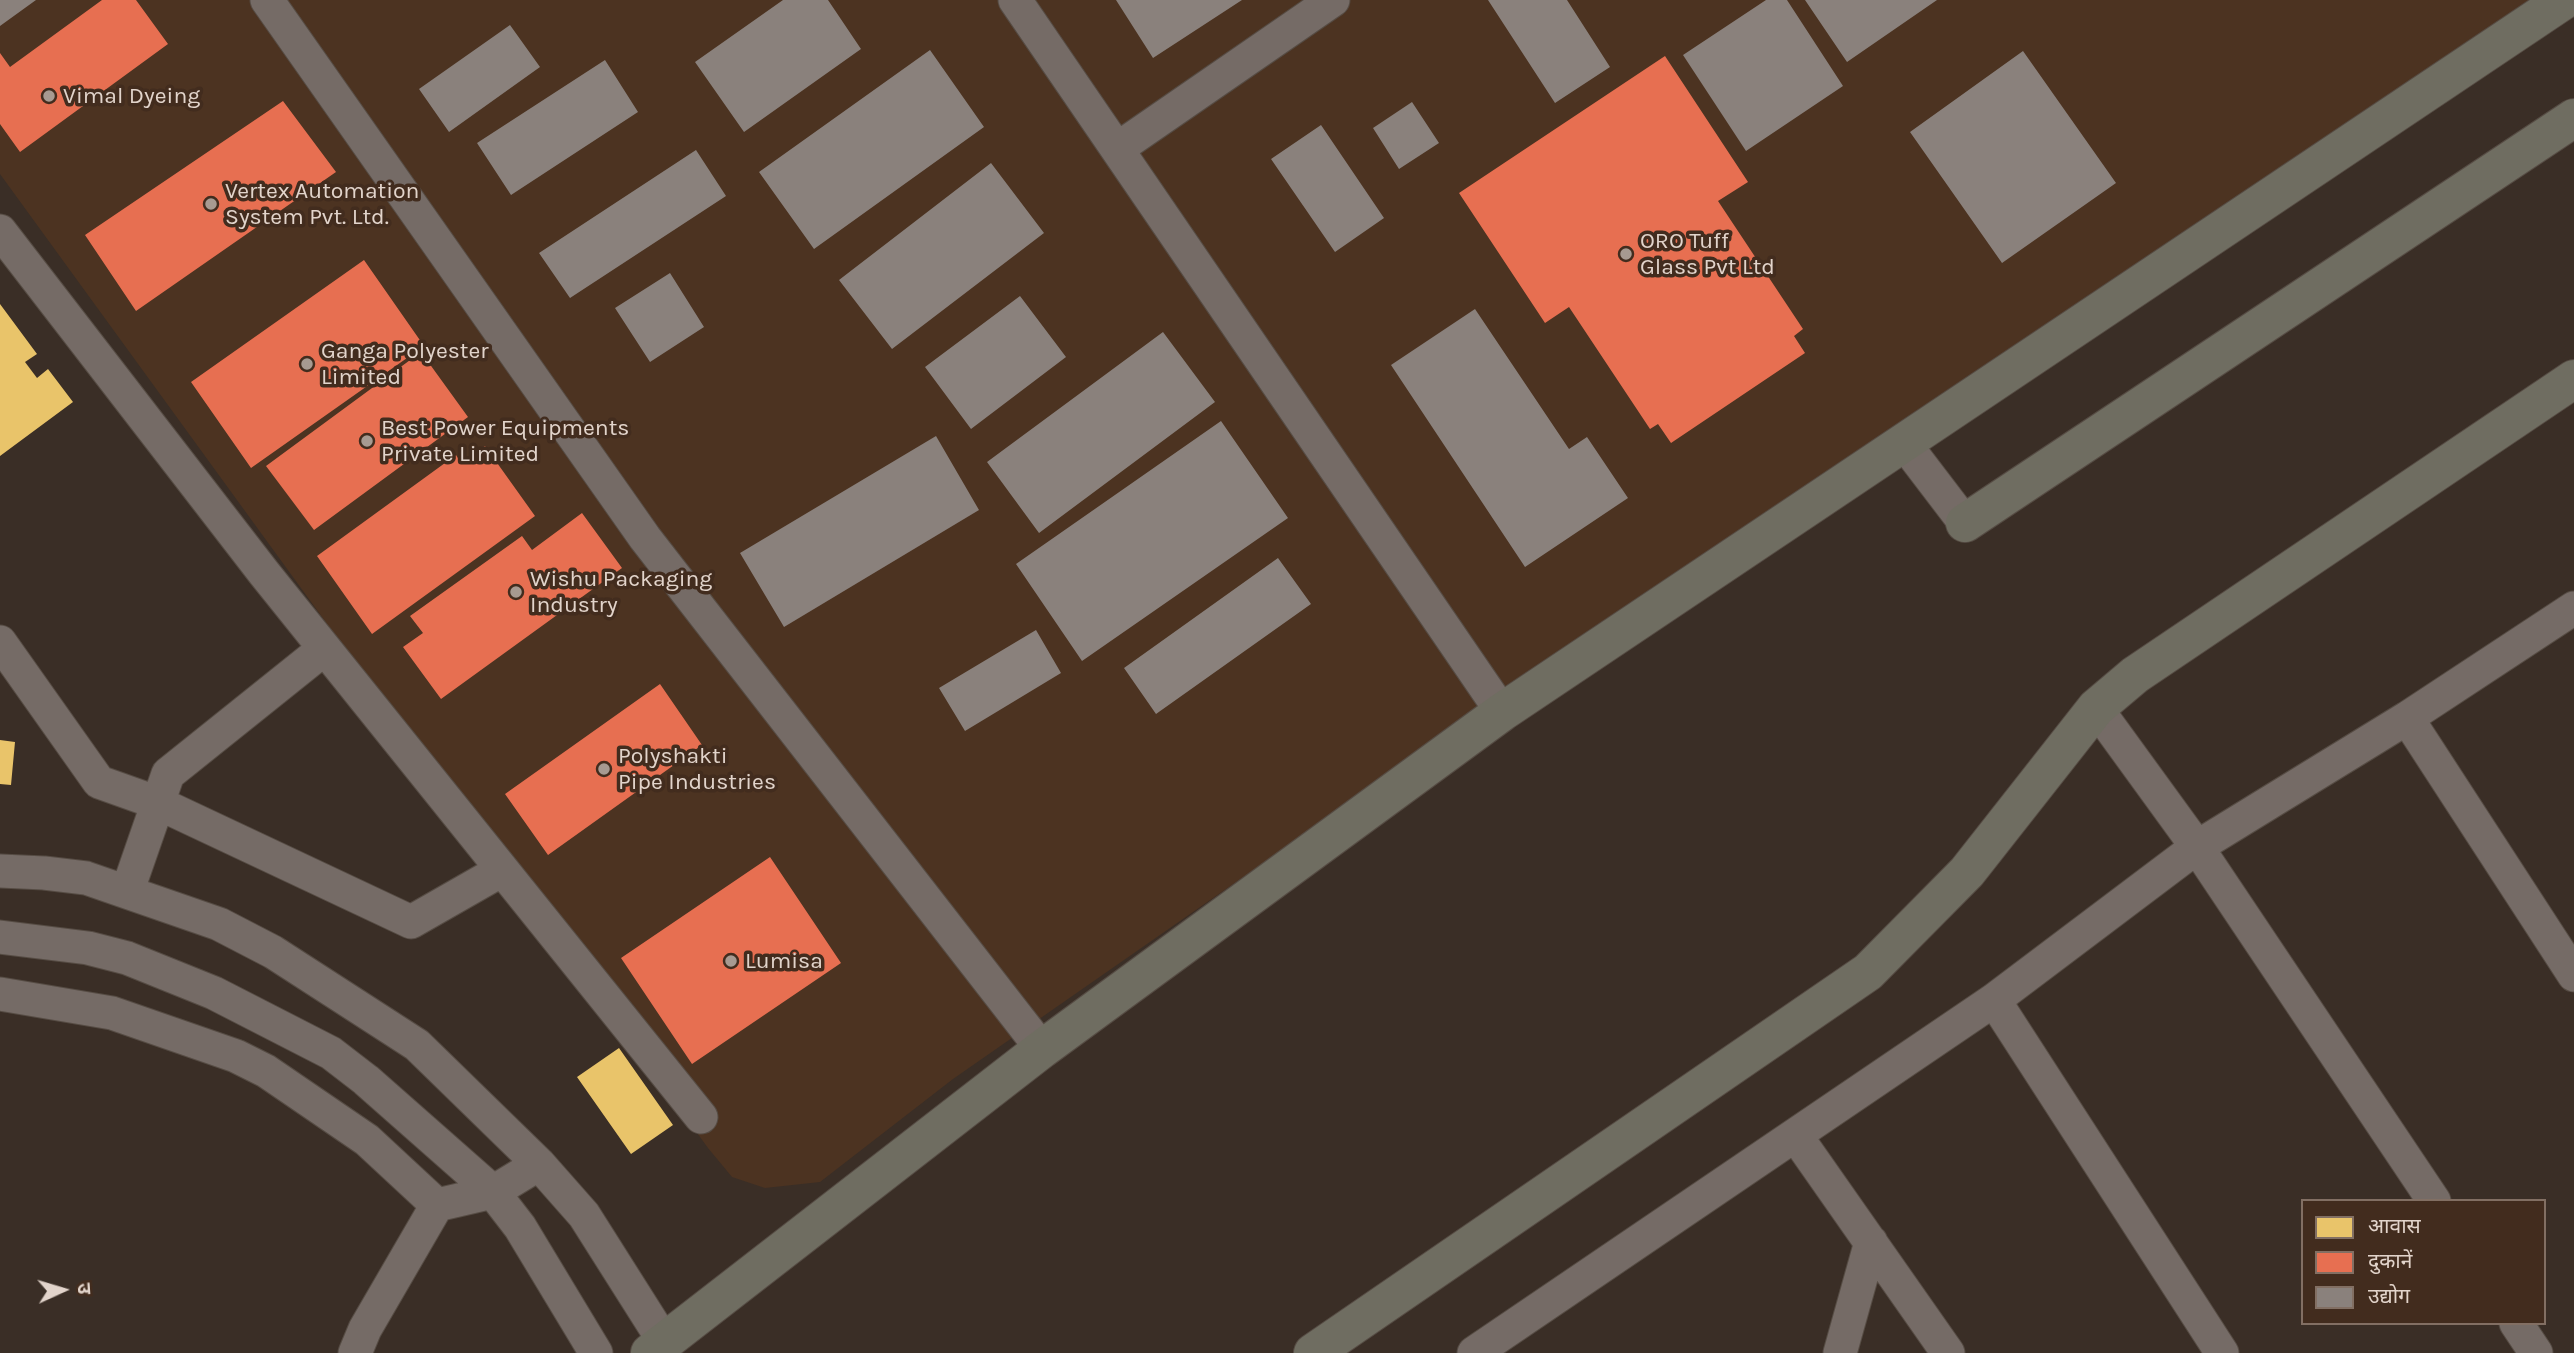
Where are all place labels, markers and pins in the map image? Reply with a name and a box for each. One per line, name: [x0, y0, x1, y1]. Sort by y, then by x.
place label: Vimal Dyeing: [63, 82, 200, 110]
marker: Vimal Dyeing: [41, 88, 57, 104]
place label: Vertex Automation System Pvt. Ltd.: [225, 177, 419, 231]
marker: Vertex Automation System Pvt. Ltd.: [203, 196, 219, 212]
place label: ORO Tuff Glass Pvt Ltd: [1640, 227, 1775, 281]
marker: ORO Tuff Glass Pvt Ltd: [1618, 246, 1634, 262]
place label: Ganga Polyester Limited: [321, 337, 489, 391]
marker: Ganga Polyester Limited: [299, 356, 315, 372]
place label: Best Power Equipments Private Limited: [381, 414, 629, 468]
marker: Best Power Equipments Private Limited: [359, 433, 375, 449]
place label: Wishu Packaging Industry: [530, 565, 712, 619]
marker: Wishu Packaging Industry: [508, 584, 524, 600]
place label: Polyshakti Pipe Industries: [618, 742, 776, 796]
marker: Polyshakti Pipe Industries: [596, 761, 612, 777]
place label: Lumisa: [745, 947, 823, 975]
marker: Lumisa: [723, 953, 739, 969]

